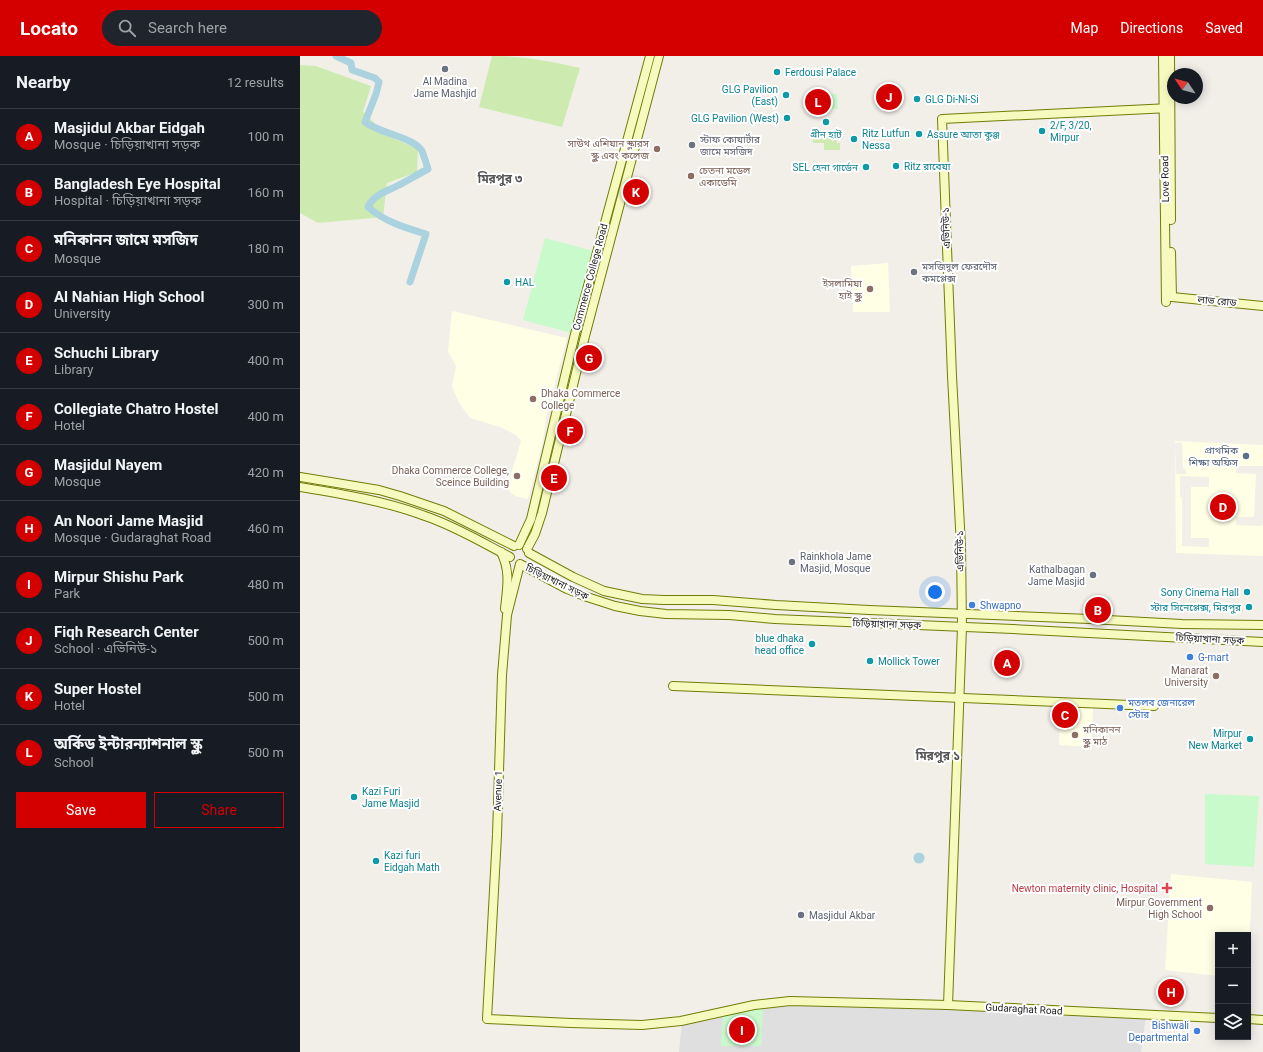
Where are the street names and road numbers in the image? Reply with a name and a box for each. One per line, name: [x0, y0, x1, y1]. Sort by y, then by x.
street label: Love Road: [1159, 156, 1171, 202]
street label: এভিনিউ-১: [940, 207, 952, 249]
street label: Commerce College Road: [570, 222, 610, 332]
street label: লাভ রোড: [1196, 294, 1238, 308]
street label: এভিনিউ-১: [954, 530, 966, 572]
street label: চিড়িয়াখানা সড়ক: [523, 562, 591, 602]
street label: চিড়িয়াখানা সড়ক: [852, 617, 922, 631]
street label: চিড়িয়াখানা সড়ক: [1174, 632, 1245, 646]
street label: Avenue 1: [492, 770, 504, 812]
street label: Gudaraghat Road: [985, 1001, 1063, 1017]

